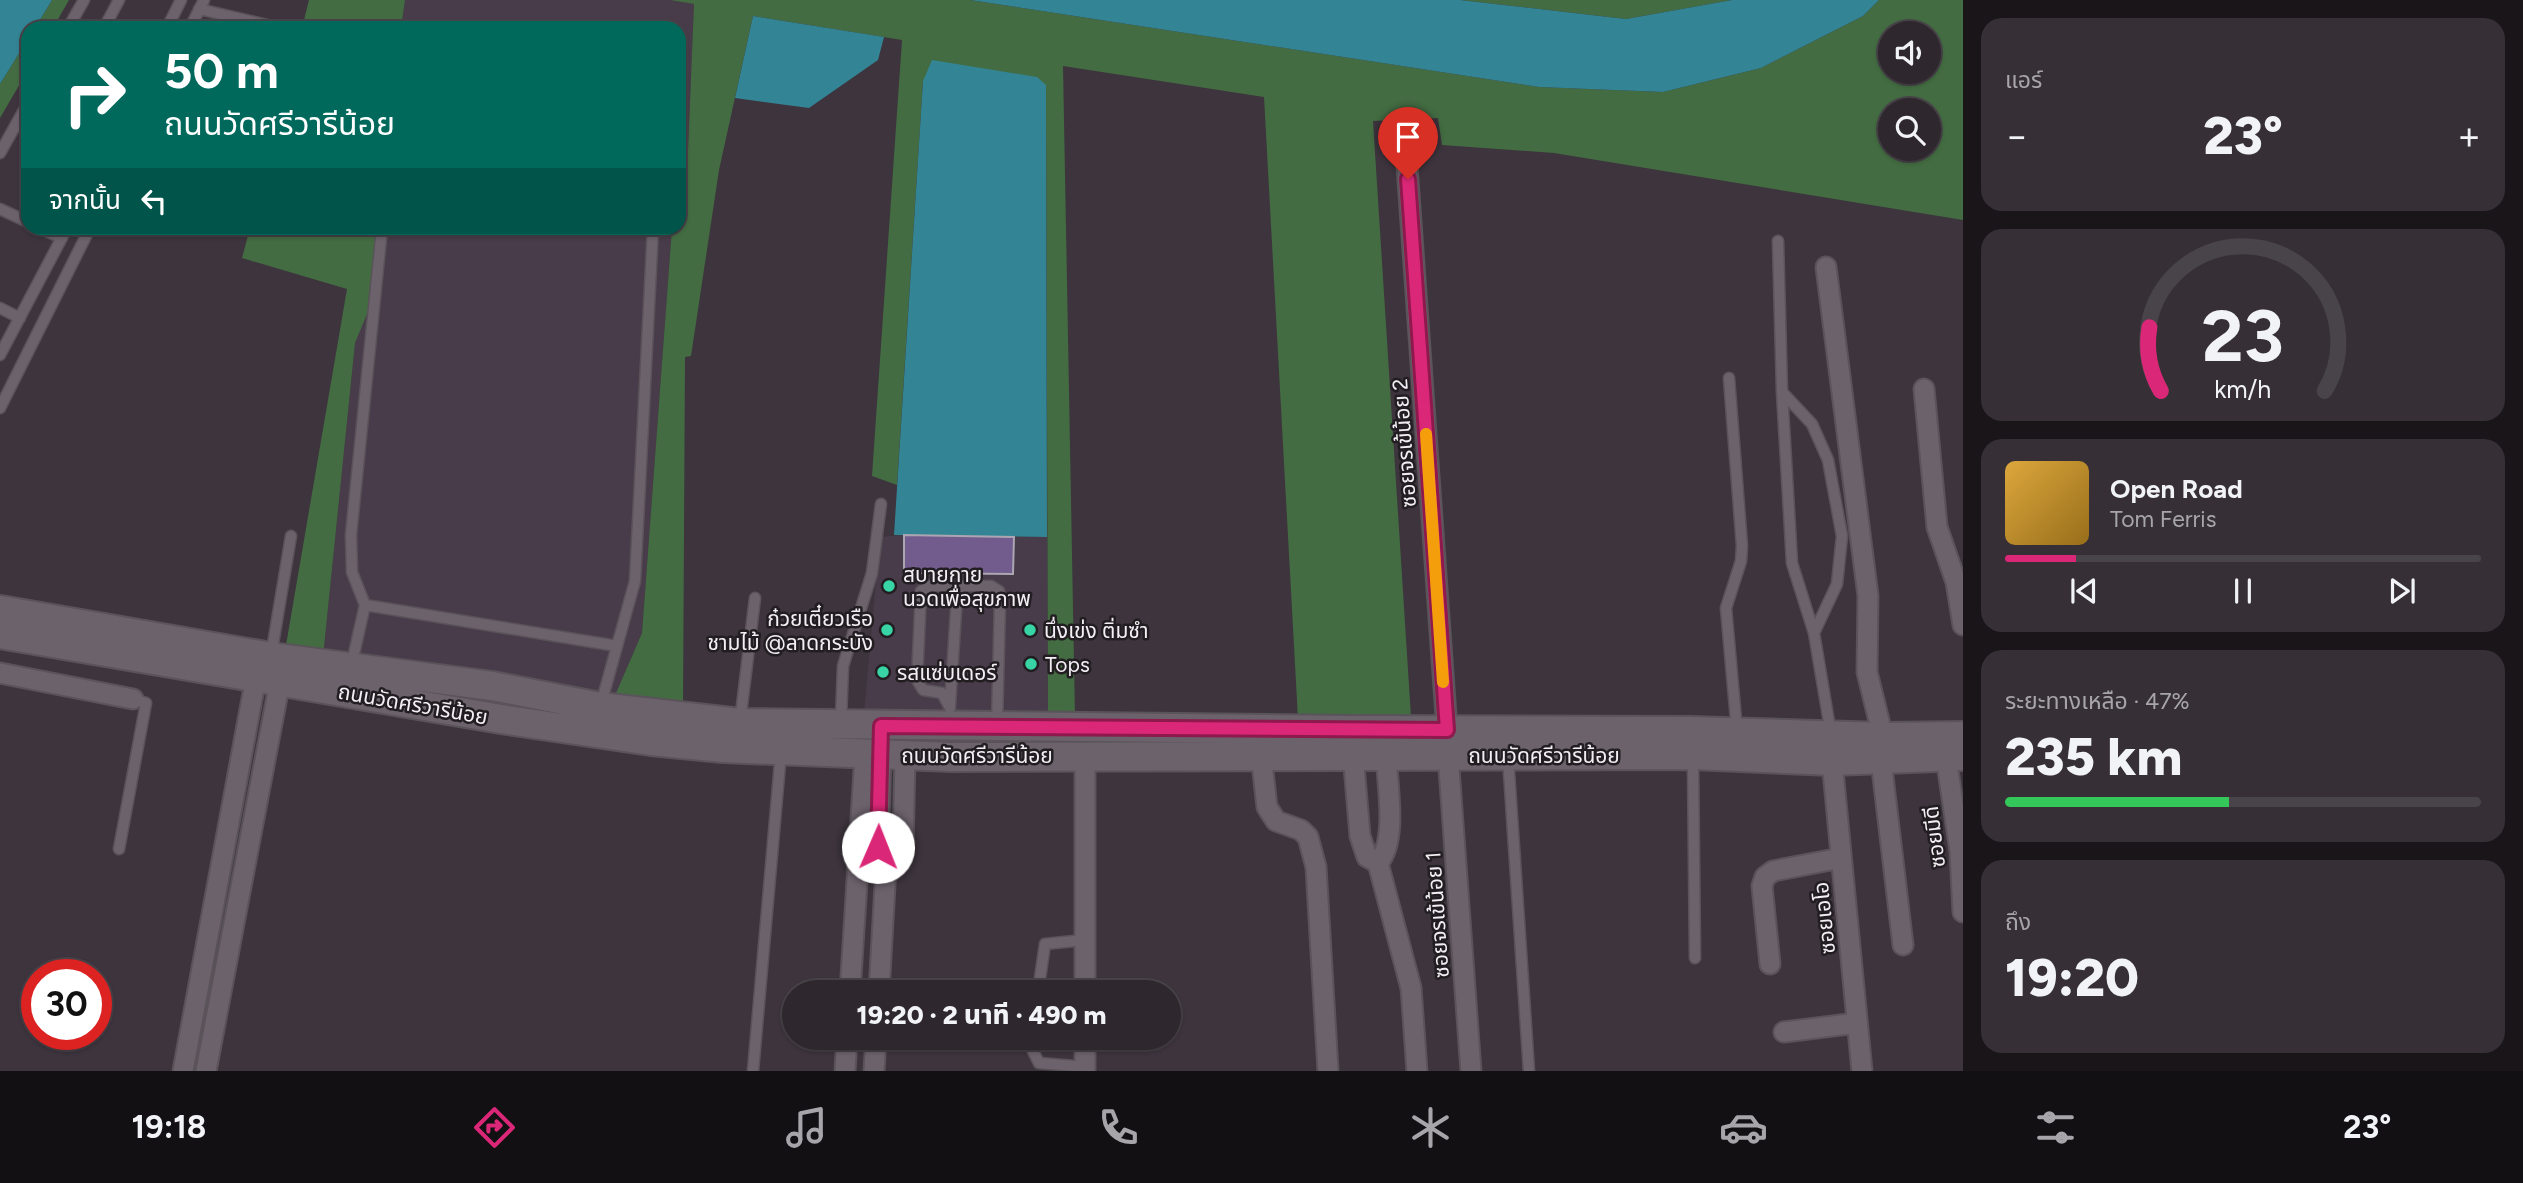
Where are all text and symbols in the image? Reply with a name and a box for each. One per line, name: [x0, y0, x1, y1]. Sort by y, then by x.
map controls: [1878, 21, 1941, 161]
button: sound: [1878, 21, 1941, 84]
text: 50 m: [164, 41, 279, 100]
icon: right: [49, 49, 140, 140]
text: แอร์: [2005, 66, 2042, 94]
button: search: [1878, 98, 1941, 161]
text: ถนนวัดศรีวารีน้อย: [164, 105, 395, 143]
text: 23°: [2203, 105, 2283, 167]
pin: [1378, 107, 1438, 179]
text: −: [2005, 113, 2029, 159]
text: +: [2457, 113, 2481, 159]
icon: arrive: [1389, 118, 1427, 156]
icon: left: [135, 182, 173, 220]
text: จากนั้น: [49, 184, 121, 216]
text: 23: [2202, 292, 2284, 379]
text: km/h: [2214, 374, 2272, 404]
street label: ซอยจรเข้น้อย 2: [1387, 378, 1421, 508]
text: Open Road: [2110, 473, 2243, 505]
text: Tom Ferris: [2110, 505, 2216, 533]
place label: สบายกาย นวดเพื่อสุขภาพ: [903, 562, 1031, 612]
icon: previous: [2065, 572, 2103, 610]
icon: pause: [2224, 572, 2262, 610]
icon: next: [2383, 572, 2421, 610]
marker: สบายกาย นวดเพื่อสุขภาพ: [881, 578, 897, 594]
place label: ก๋วยเตี๋ยวเรือ ชามไม้ @ลาดกระบัง: [707, 604, 873, 655]
place label: นึ่งเข่ง ติ่มซำ: [1044, 616, 1149, 643]
marker: ก๋วยเตี๋ยวเรือ ชามไม้ @ลาดกระบัง: [879, 622, 895, 638]
marker: นึ่งเข่ง ติ่มซำ: [1022, 622, 1038, 638]
place label: Tops: [1045, 652, 1090, 677]
marker: Tops: [1023, 656, 1039, 672]
place label: รสแซ่บเดอร์: [897, 660, 998, 685]
marker: รสแซ่บเดอร์: [875, 664, 891, 680]
street label: ถนนวัดศรีวารีน้อย: [336, 679, 490, 729]
text: ระยะทางเหลือ · 47%: [2005, 687, 2190, 715]
text: 235 km: [2005, 726, 2182, 788]
street label: ถนนวัดศรีวารีน้อย: [901, 743, 1053, 768]
street label: ถนนวัดศรีวารีน้อย: [1468, 743, 1620, 768]
street label: ซอยมีดี: [1918, 805, 1950, 869]
position arrow: [841, 810, 915, 884]
street label: ซอยจรเข้น้อย 1: [1420, 851, 1454, 979]
street label: ซอยเอโอ: [1808, 881, 1840, 955]
text: ถึง: [2005, 908, 2031, 936]
text: 19:20: [2005, 947, 2139, 1009]
speed limit sign: 30: [21, 959, 112, 1050]
text: 19:20 · 2 นาที · 490 m: [857, 999, 1106, 1031]
icon: directions: [470, 1103, 519, 1152]
icon: music: [782, 1103, 831, 1152]
icon: phone: [1094, 1103, 1143, 1152]
icon: climate: [1406, 1103, 1455, 1152]
icon: car: [1719, 1103, 1768, 1152]
icon: filters: [2031, 1103, 2080, 1152]
text: 19:18: [132, 1108, 206, 1146]
text: 23°: [2343, 1108, 2391, 1146]

